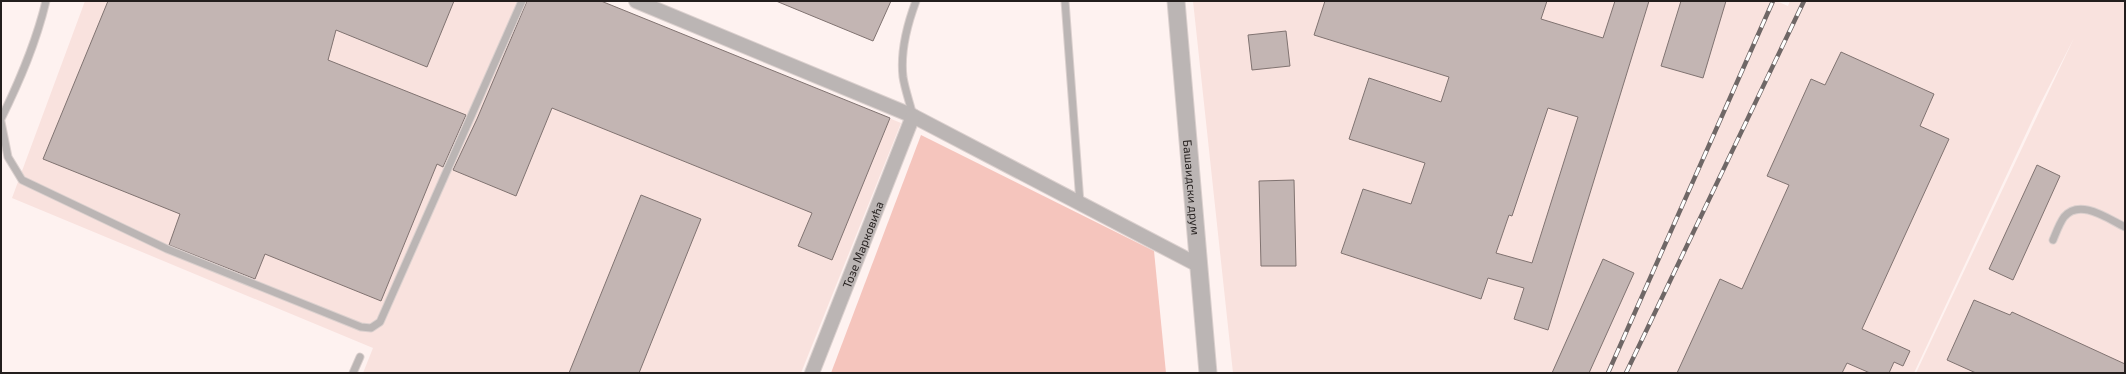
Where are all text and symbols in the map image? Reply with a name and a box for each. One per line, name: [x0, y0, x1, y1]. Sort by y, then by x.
street label: Башаидски друм: [1181, 139, 1203, 236]
street label: Тозе Марковића: [839, 199, 886, 290]

